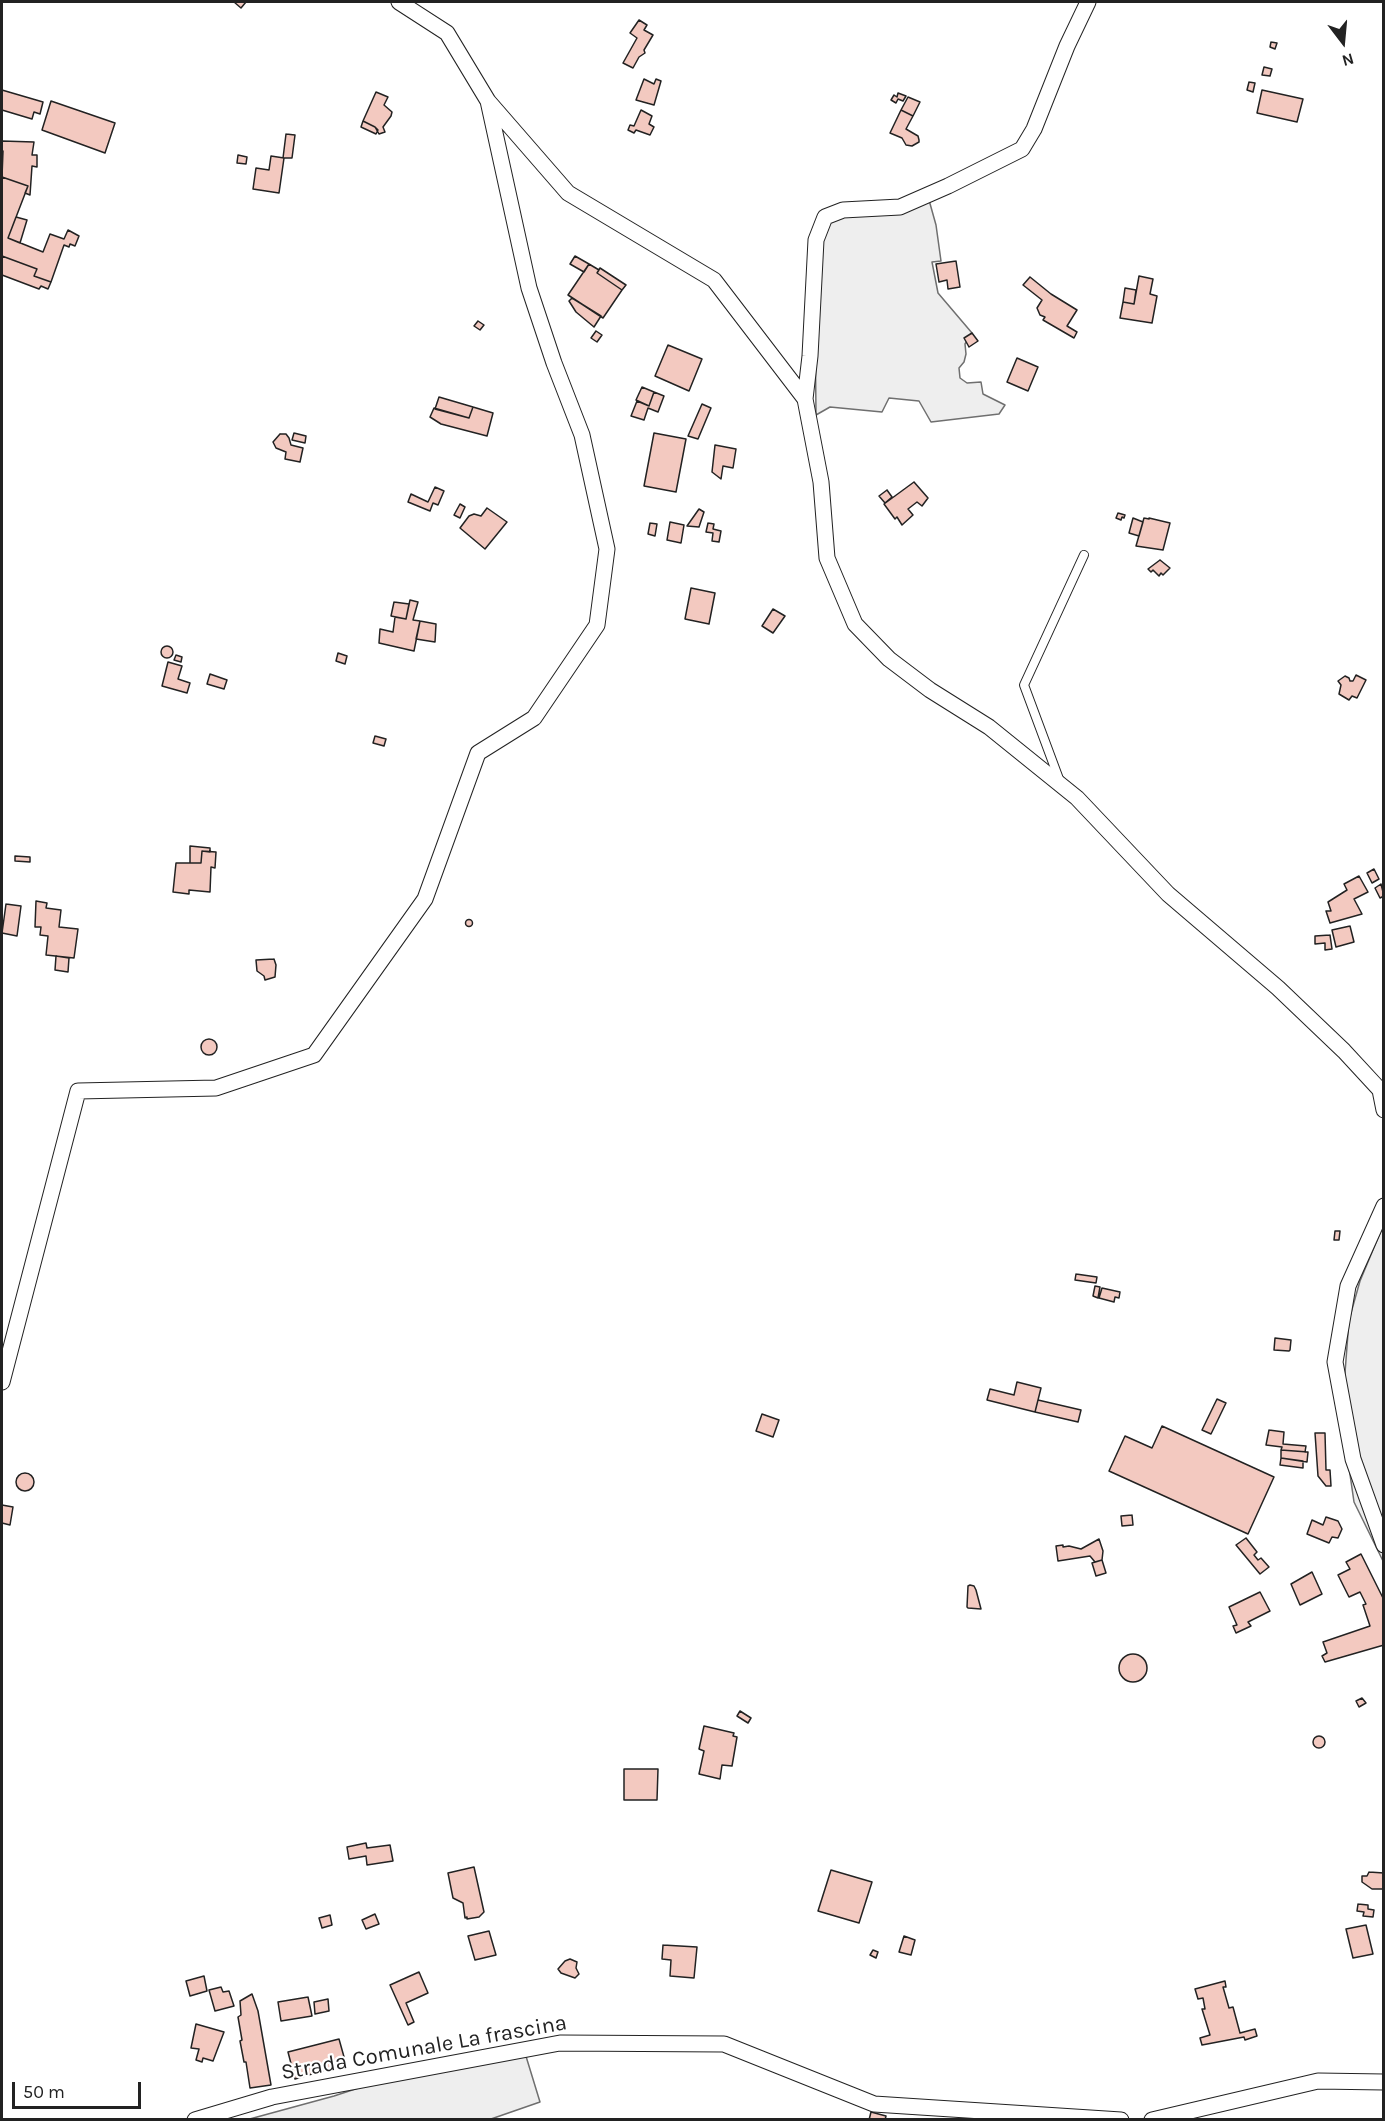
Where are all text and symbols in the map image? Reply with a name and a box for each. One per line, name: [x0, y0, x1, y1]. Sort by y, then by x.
north arrow: [1313, 12, 1373, 72]
text: N: [1340, 49, 1356, 70]
street label: Strada Comunale La frascina: [279, 2010, 569, 2086]
scale bar: [15, 2070, 144, 2108]
text: 50 m: [23, 2081, 65, 2103]

